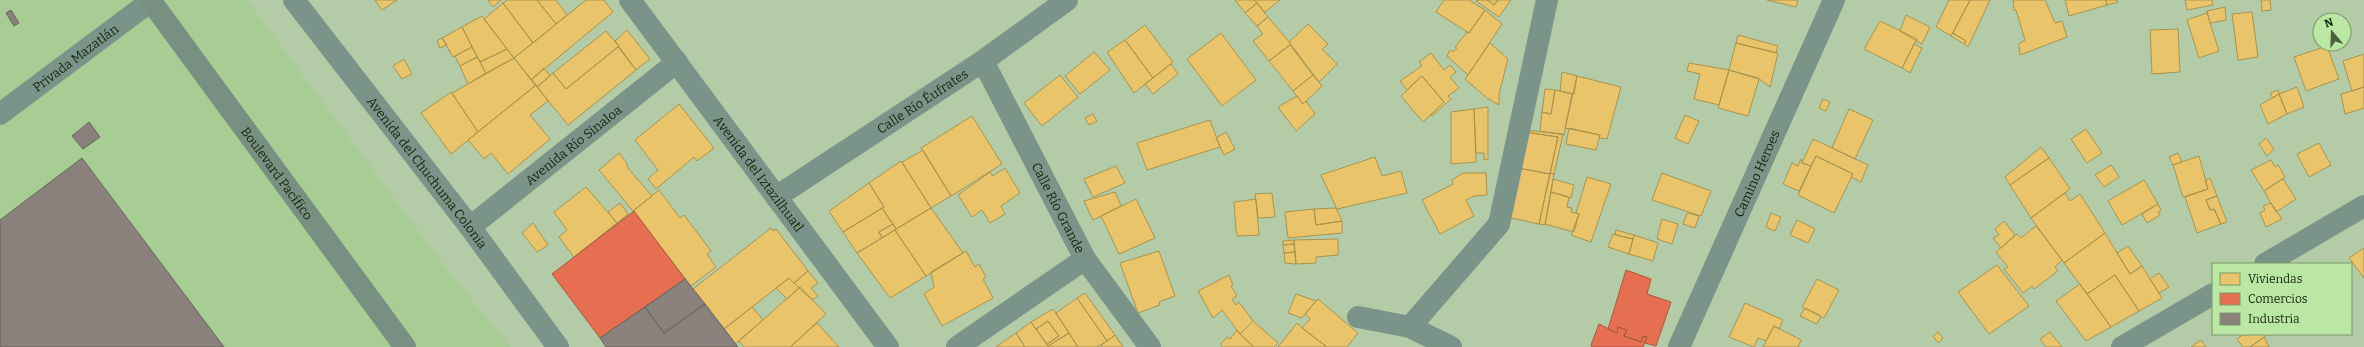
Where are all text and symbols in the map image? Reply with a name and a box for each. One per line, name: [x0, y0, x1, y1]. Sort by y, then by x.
north arrow: [2312, 12, 2352, 52]
text: N: [2323, 15, 2336, 31]
street label: Privada Mazatlán: [30, 21, 122, 95]
street label: Calle Río Éufrates: [874, 66, 971, 137]
street label: Avenida del Chuchuma Colonia: [364, 94, 490, 252]
street label: Avenida Río Sinaloa: [522, 102, 625, 188]
street label: Avenida del Iztazilhuatl: [710, 113, 807, 235]
street label: Boulevard Pacífico: [238, 124, 316, 223]
street label: Camino Heroes: [1731, 128, 1783, 219]
street label: Calle Río Grande: [1029, 160, 1088, 256]
legend: [2212, 263, 2352, 335]
text: Viviendas: [2248, 272, 2303, 286]
text: Comercios: [2248, 292, 2308, 306]
text: Industria: [2248, 312, 2300, 326]

